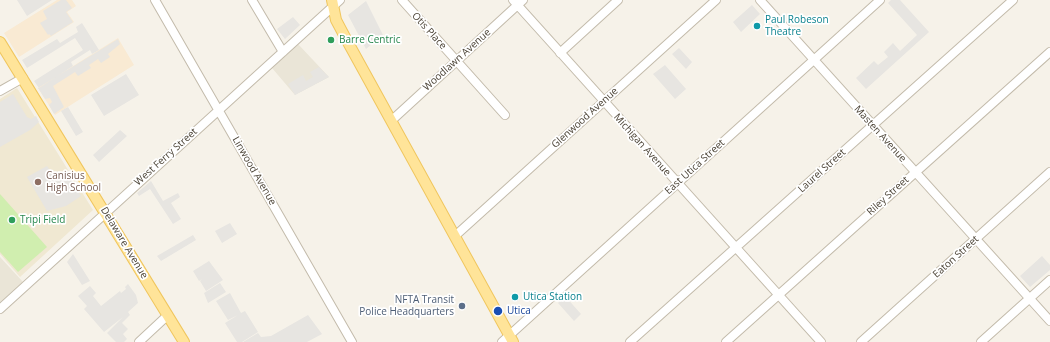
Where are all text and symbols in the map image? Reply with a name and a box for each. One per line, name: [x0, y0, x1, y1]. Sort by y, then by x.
street label: Otis Place: [409, 10, 449, 52]
place label: Paul Robeson Theatre: [765, 14, 829, 38]
marker: Paul Robeson Theatre: [752, 21, 762, 31]
street label: Woodlawn Avenue: [421, 27, 493, 93]
place label: Barre Centric: [339, 34, 400, 46]
marker: Barre Centric: [326, 35, 336, 45]
street label: Glenwood Avenue: [549, 85, 621, 151]
street label: Masten Avenue: [851, 103, 909, 165]
street label: Michigan Avenue: [611, 111, 673, 179]
street label: West Ferry Street: [132, 126, 200, 188]
street label: Linwood Avenue: [230, 135, 278, 207]
street label: East Utica Street: [663, 137, 727, 197]
street label: Laurel Street: [796, 147, 848, 195]
place label: Canisius High School: [46, 170, 101, 194]
street label: Riley Street: [865, 174, 911, 218]
marker: Canisius High School: [33, 177, 43, 187]
street label: Delaware Avenue: [98, 205, 150, 281]
place label: Tripi Field: [20, 214, 65, 226]
marker: Tripi Field: [7, 215, 17, 225]
street label: Eaton Street: [931, 233, 981, 281]
place label: Utica Station: [523, 291, 582, 303]
marker: Utica Station: [510, 292, 520, 302]
place label: NFTA Transit Police Headquarters: [359, 294, 454, 318]
marker: NFTA Transit Police Headquarters: [457, 301, 467, 311]
marker: Utica: [492, 305, 504, 317]
place label: Utica: [507, 305, 531, 317]

